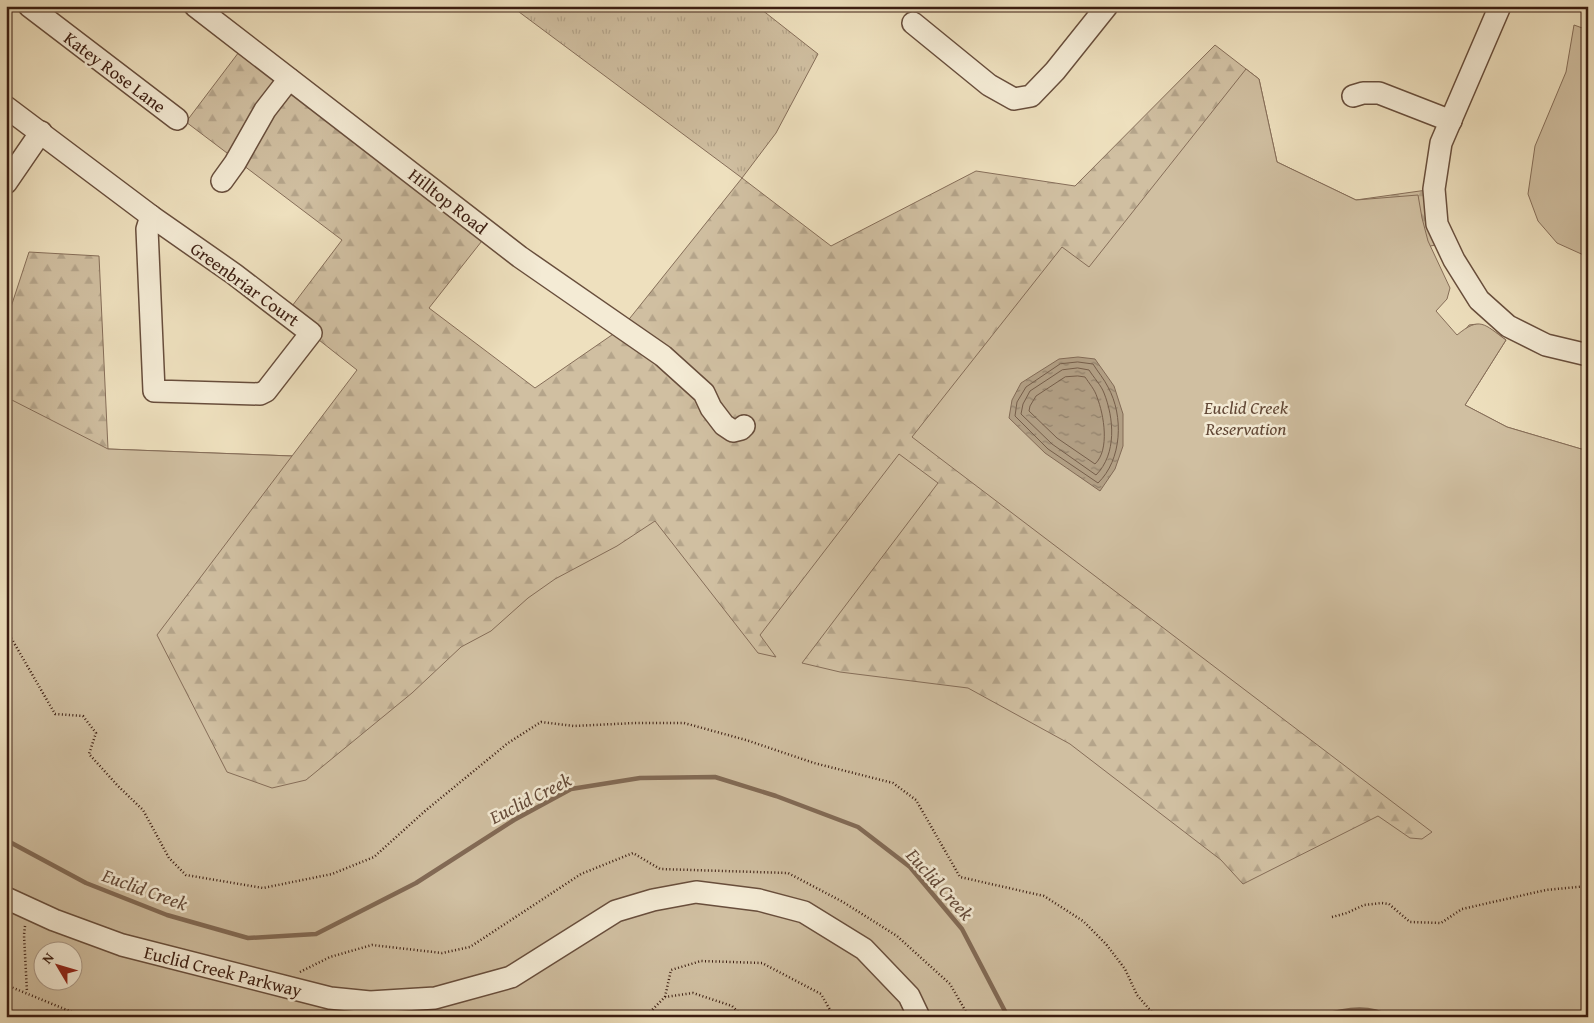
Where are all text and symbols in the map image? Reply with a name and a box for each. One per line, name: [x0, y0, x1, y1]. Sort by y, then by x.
street label: Katey Rose Lane: [58, 25, 172, 119]
street label: Hilltop Road: [403, 161, 494, 241]
street label: Greenbriar Court: [185, 235, 306, 333]
park label: Euclid Creek Reservation: [1203, 394, 1289, 442]
water label: Euclid Creek: [483, 765, 576, 831]
water label: Euclid Creek: [899, 841, 980, 927]
water label: Euclid Creek: [98, 860, 192, 917]
street label: Euclid Creek Parkway: [141, 938, 305, 1004]
north arrow: [32, 940, 82, 990]
text: N: [37, 948, 59, 968]

